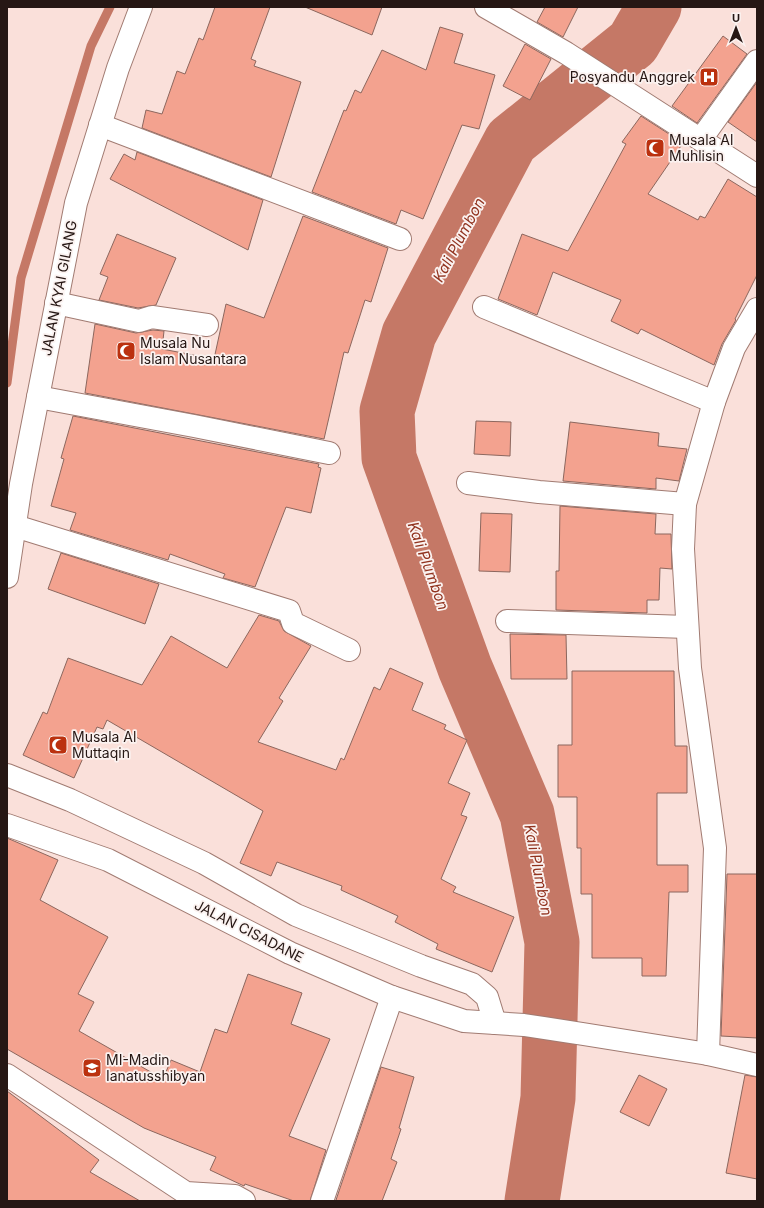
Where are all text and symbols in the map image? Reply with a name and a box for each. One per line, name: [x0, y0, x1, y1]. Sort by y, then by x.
north arrow: [716, 8, 756, 48]
text: U: [732, 11, 740, 25]
hospital icon: Posyandu Anggrek: [698, 66, 720, 88]
place label: Posyandu Anggrek: [570, 68, 695, 85]
place label: Musala Al Muhlisin: [669, 131, 733, 164]
mosque icon: Musala Al Muhlisin: [644, 137, 666, 159]
water label: Kali Plumbon: [428, 194, 489, 285]
street label: JALAN KYAI GILANG: [37, 219, 80, 357]
place label: Musala Nu Islam Nusantara: [140, 334, 247, 367]
mosque icon: Musala Nu Islam Nusantara: [115, 340, 137, 362]
water label: Kali Plumbon: [404, 519, 453, 613]
place label: Musala Al Muttaqin: [72, 728, 136, 761]
mosque icon: Musala Al Muttaqin: [47, 734, 69, 756]
water label: Kali Plumbon: [520, 823, 557, 917]
street label: JALAN CISADANE: [192, 896, 307, 965]
place label: MI-Madin Ianatusshibyan: [106, 1051, 205, 1084]
school or university icon: MI-Madin Ianatusshibyan: [81, 1057, 103, 1079]

